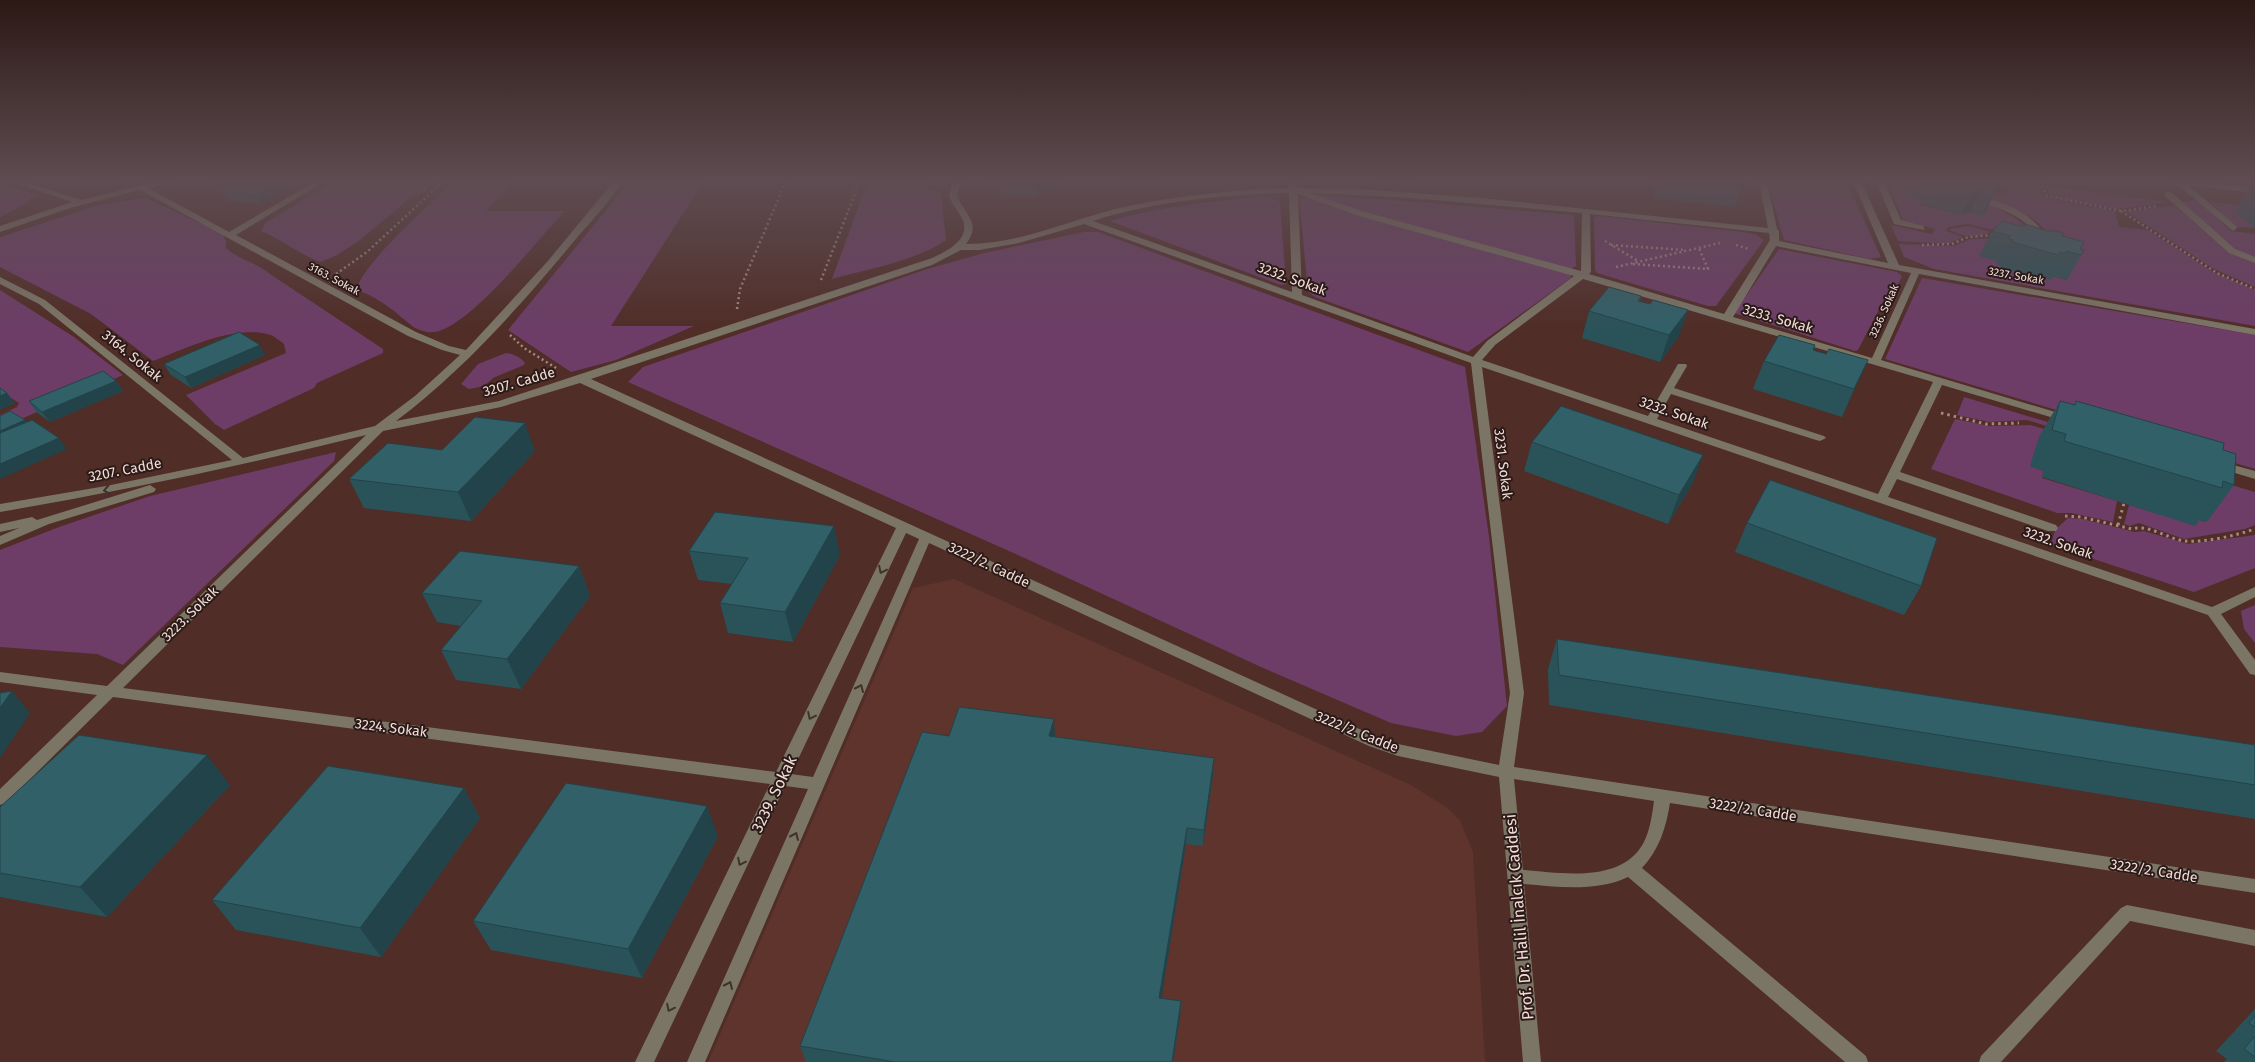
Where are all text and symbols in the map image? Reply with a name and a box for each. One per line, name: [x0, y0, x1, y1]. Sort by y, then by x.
street label: 3232. Sokak: [1255, 259, 1330, 300]
street label: 3163. Sokak: [306, 260, 362, 298]
street label: 3237. Sokak: [1987, 265, 2045, 287]
street label: 3236. Sokak: [1866, 282, 1902, 340]
street label: 3233. Sokak: [1741, 301, 1816, 337]
street label: 3164. Sokak: [99, 327, 166, 386]
street label: 3207. Cadde: [481, 364, 557, 400]
street label: 3232. Sokak: [1637, 393, 1712, 433]
street label: 3231. Sokak: [1490, 428, 1516, 501]
street label: 3207. Cadde: [87, 455, 163, 485]
one-way arrow: [103, 484, 112, 494]
street label: 3232. Sokak: [2021, 523, 2096, 563]
street label: 3222/2. Cadde: [946, 539, 1032, 591]
one-way arrow: [878, 564, 888, 573]
street label: 3223. Sokak: [158, 582, 222, 645]
one-way arrow: [853, 684, 864, 693]
street label: 3222/2. Cadde: [1313, 708, 1401, 756]
one-way arrow: [807, 711, 818, 720]
street label: 3224. Sokak: [354, 715, 429, 741]
street label: 3239. Sokak: [747, 752, 801, 835]
street label: 3222/2. Cadde: [1708, 795, 1798, 825]
street label: Prof. Dr. Halil İnalcık Caddesi: [1500, 813, 1537, 1021]
one-way arrow: [788, 832, 799, 841]
street label: 3222/2. Cadde: [2109, 856, 2199, 886]
one-way arrow: [737, 857, 747, 866]
one-way arrow: [723, 981, 734, 990]
one-way arrow: [666, 1003, 676, 1012]

